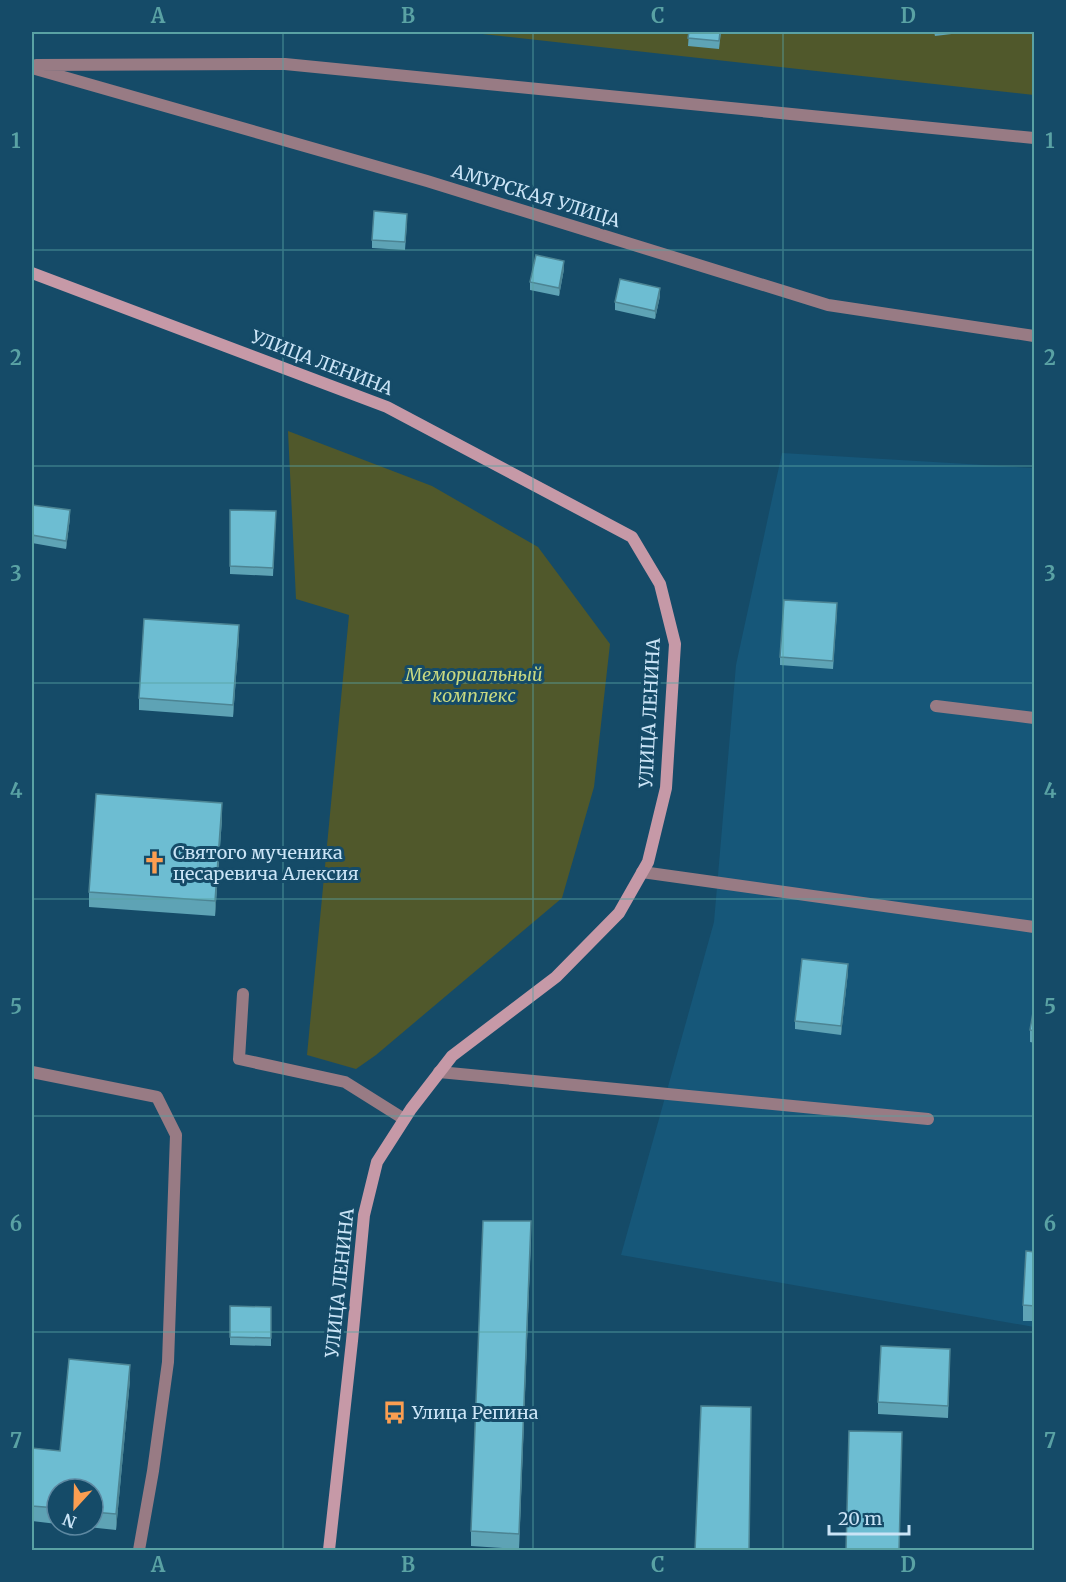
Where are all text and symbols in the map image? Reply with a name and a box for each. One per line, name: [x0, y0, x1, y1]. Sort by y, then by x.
text: A: [150, 3, 166, 28]
text: B: [401, 3, 415, 28]
text: C: [651, 3, 665, 28]
text: D: [900, 3, 916, 28]
text: 1: [11, 128, 21, 153]
text: 1: [1045, 128, 1055, 153]
street label: АМУРСКАЯ УЛИЦА: [448, 159, 624, 232]
street label: УЛИЦА ЛЕНИНА: [247, 325, 397, 400]
text: 2: [10, 345, 22, 370]
text: 2: [1044, 345, 1056, 370]
text: 3: [10, 561, 22, 586]
text: 3: [1044, 561, 1056, 586]
street label: УЛИЦА ЛЕНИНА: [634, 637, 665, 790]
park label: Мемориальный комплекс: [404, 663, 543, 707]
text: 4: [10, 778, 23, 803]
text: 4: [1044, 778, 1057, 803]
place label: Святого мученика цесаревича Алексия: [173, 841, 359, 885]
church icon: Святого мученика цесаревича Алексия: [142, 850, 168, 876]
text: 5: [10, 994, 22, 1019]
text: 5: [1044, 994, 1056, 1019]
street label: УЛИЦА ЛЕНИНА: [320, 1207, 359, 1360]
text: 6: [10, 1211, 22, 1236]
text: 6: [1044, 1211, 1056, 1236]
bus stop icon: Улица Репина: [381, 1400, 407, 1426]
place label: Улица Репина: [411, 1401, 539, 1424]
text: 7: [10, 1428, 22, 1453]
text: 7: [1044, 1428, 1056, 1453]
north arrow: [45, 1477, 105, 1537]
scale bar: [829, 1498, 908, 1536]
text: 20 m: [838, 1507, 882, 1530]
text: N: [59, 1509, 79, 1533]
text: A: [150, 1552, 166, 1577]
text: B: [401, 1552, 415, 1577]
text: C: [651, 1552, 665, 1577]
text: D: [900, 1552, 916, 1577]

